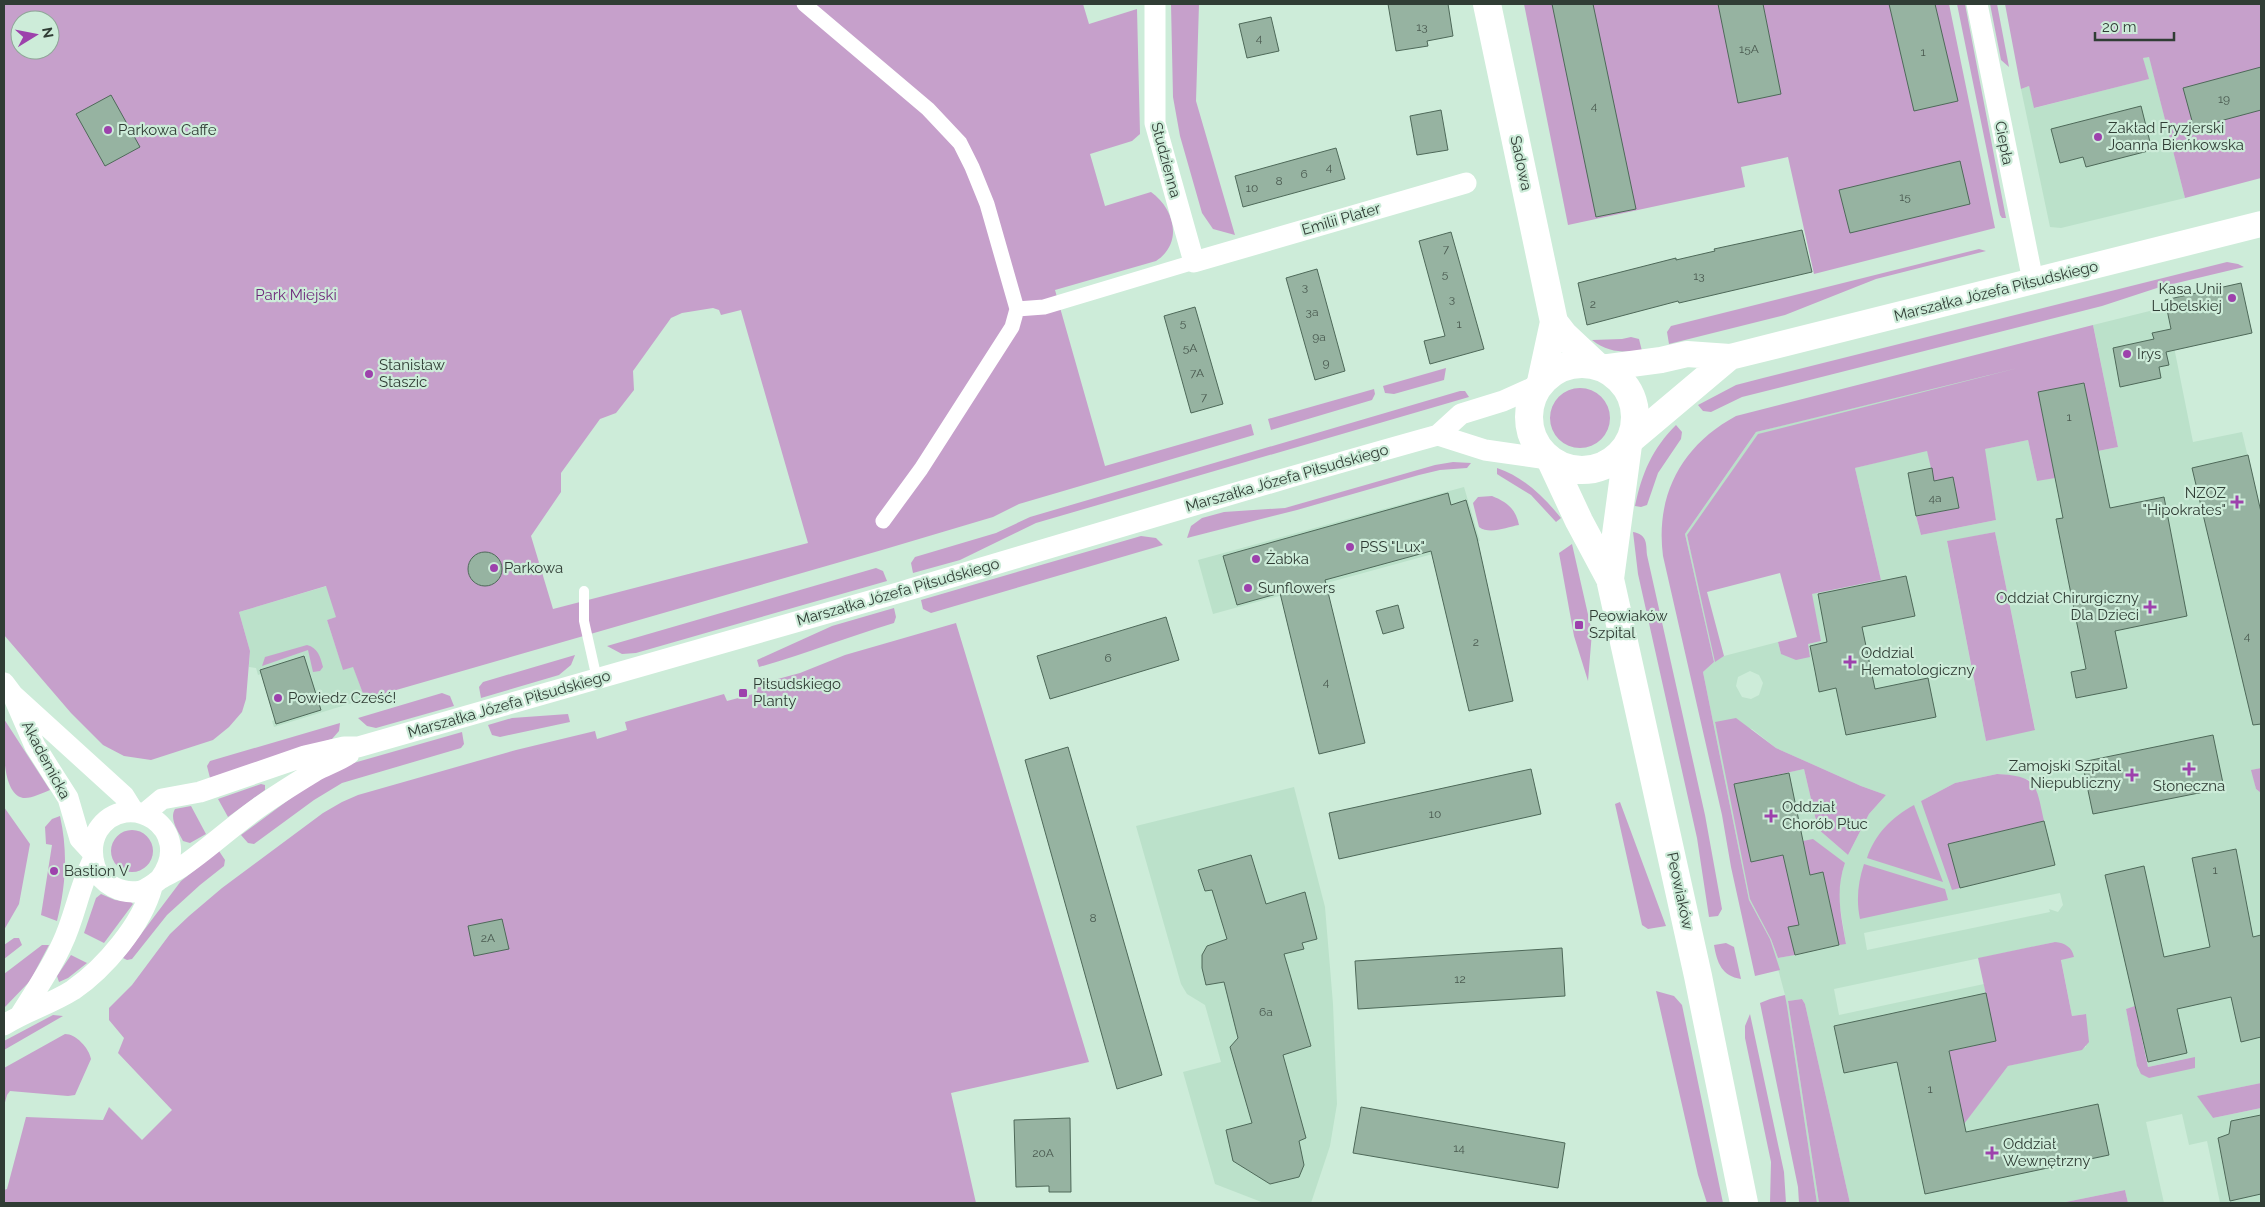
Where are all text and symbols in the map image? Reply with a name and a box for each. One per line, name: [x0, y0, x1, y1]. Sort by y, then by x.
north arrow: [10, 10, 60, 60]
scale bar: [2095, 10, 2174, 42]
text: 20 m: [2102, 18, 2137, 36]
house number: 13: [1416, 20, 1428, 34]
text: N: [39, 26, 57, 39]
house number: 4: [1256, 31, 1263, 45]
house number: 15A: [1739, 42, 1759, 56]
house number: 1: [1920, 45, 1926, 59]
house number: 19: [2218, 92, 2230, 106]
house number: 4: [1591, 99, 1598, 113]
place label: Zakład Fryzjerski Joanna Bieńkowska: [2108, 119, 2244, 154]
street label: Studzienna: [1147, 120, 1185, 200]
street label: Ciepła: [1991, 120, 2017, 166]
place label: Parkowa Caffe: [118, 121, 217, 139]
marker: Parkowa Caffe: [102, 124, 114, 136]
marker: Zakład Fryzjerski Joanna Bieńkowska: [2092, 131, 2104, 143]
street label: Sadowa: [1506, 134, 1536, 192]
house number: 4: [1326, 160, 1333, 174]
house number: 6: [1300, 167, 1308, 181]
house number: 8: [1275, 174, 1283, 188]
house number: 10: [1246, 181, 1258, 195]
house number: 15: [1899, 190, 1911, 204]
street label: Emilii Plater: [1300, 199, 1383, 239]
house number: 7: [1443, 242, 1450, 256]
street label: Marszałka Józefa Piłsudskiego: [1892, 257, 2100, 325]
house number: 5: [1442, 267, 1449, 281]
house number: 13: [1693, 269, 1705, 283]
house number: 3: [1302, 280, 1308, 294]
place label: Kasa Unii Lubelskiej: [2152, 280, 2222, 315]
park label: Park Miejski: [255, 286, 337, 304]
house number: 3: [1449, 292, 1455, 306]
marker: Kasa Unii Lubelskiej: [2226, 292, 2238, 304]
house number: 2: [1590, 297, 1596, 311]
house number: 3a: [1306, 305, 1318, 319]
house number: 5: [1180, 316, 1187, 330]
house number: 1: [1456, 317, 1462, 331]
house number: 9a: [1312, 330, 1326, 344]
house number: 5A: [1183, 341, 1197, 355]
place label: Irys: [2137, 345, 2161, 363]
marker: Irys: [2121, 348, 2133, 360]
place label: Stanisław Staszic: [379, 356, 445, 391]
house number: 9: [1322, 356, 1330, 370]
house number: 7A: [1190, 366, 1204, 380]
marker: Stanisław Staszic: [363, 368, 375, 380]
house number: 7: [1201, 390, 1208, 404]
house number: 1: [2066, 410, 2072, 424]
street label: Marszałka Józefa Piłsudskiego: [1184, 440, 1390, 516]
place label: NZOZ "Hipokrates": [2143, 484, 2226, 519]
house number: 4a: [1928, 491, 1942, 505]
marker: NZOZ "Hipokrates": [2230, 495, 2244, 509]
place label: PSS "Lux": [1360, 538, 1425, 556]
marker: PSS "Lux": [1344, 541, 1356, 553]
place label: Żabka: [1266, 549, 1309, 568]
marker: Żabka: [1250, 553, 1262, 565]
street label: Marszałka Józefa Piłsudskiego: [795, 554, 1001, 630]
place label: Parkowa: [504, 559, 563, 577]
marker: Parkowa: [488, 562, 500, 574]
place label: Sunflowers: [1258, 579, 1335, 597]
marker: Sunflowers: [1242, 582, 1254, 594]
place label: Oddział Chirurgiczny Dla Dzieci: [1996, 589, 2139, 624]
marker: Oddział Chirurgiczny Dla Dzieci: [2143, 600, 2157, 614]
place label: Peowiaków Szpital: [1589, 607, 1668, 642]
marker: Peowiaków Szpital: [1573, 619, 1585, 631]
house number: 4: [2244, 629, 2251, 643]
house number: 2: [1473, 635, 1479, 649]
place label: Oddzial Hematologiczny: [1861, 644, 1974, 679]
house number: 6: [1104, 651, 1112, 665]
marker: Oddzial Hematologiczny: [1843, 655, 1857, 669]
street label: Marszałka Józefa Piłsudskiego: [406, 666, 612, 742]
place label: Piłsudskiego Planty: [753, 675, 841, 710]
house number: 4: [1323, 675, 1330, 689]
marker: Piłsudskiego Planty: [737, 687, 749, 699]
place label: Powiedz Cześć!: [288, 689, 396, 707]
marker: Powiedz Cześć!: [272, 692, 284, 704]
street label: Akademicka: [18, 718, 74, 802]
place label: Zamojski Szpital Niepubliczny: [2009, 757, 2122, 792]
marker: Słoneczna: [2183, 763, 2195, 775]
marker: Zamojski Szpital Niepubliczny: [2125, 768, 2139, 782]
place label: Słoneczna: [2153, 777, 2225, 795]
place label: Oddział Chorób Płuc: [1782, 798, 1868, 833]
house number: 10: [1429, 807, 1441, 821]
marker: Oddział Chorób Płuc: [1764, 809, 1778, 823]
street label: Peowiaków: [1663, 851, 1697, 931]
place label: Bastion V: [64, 862, 129, 880]
house number: 1: [2212, 863, 2218, 877]
marker: Bastion V: [48, 865, 60, 877]
house number: 8: [1089, 911, 1097, 925]
house number: 2A: [481, 931, 495, 945]
house number: 12: [1454, 972, 1466, 986]
house number: 6a: [1259, 1005, 1273, 1019]
house number: 1: [1927, 1082, 1933, 1096]
place label: Oddział Wewnętrzny: [2003, 1135, 2090, 1170]
house number: 14: [1453, 1141, 1465, 1155]
house number: 20A: [1032, 1146, 1054, 1160]
marker: Oddział Wewnętrzny: [1985, 1146, 1999, 1160]

